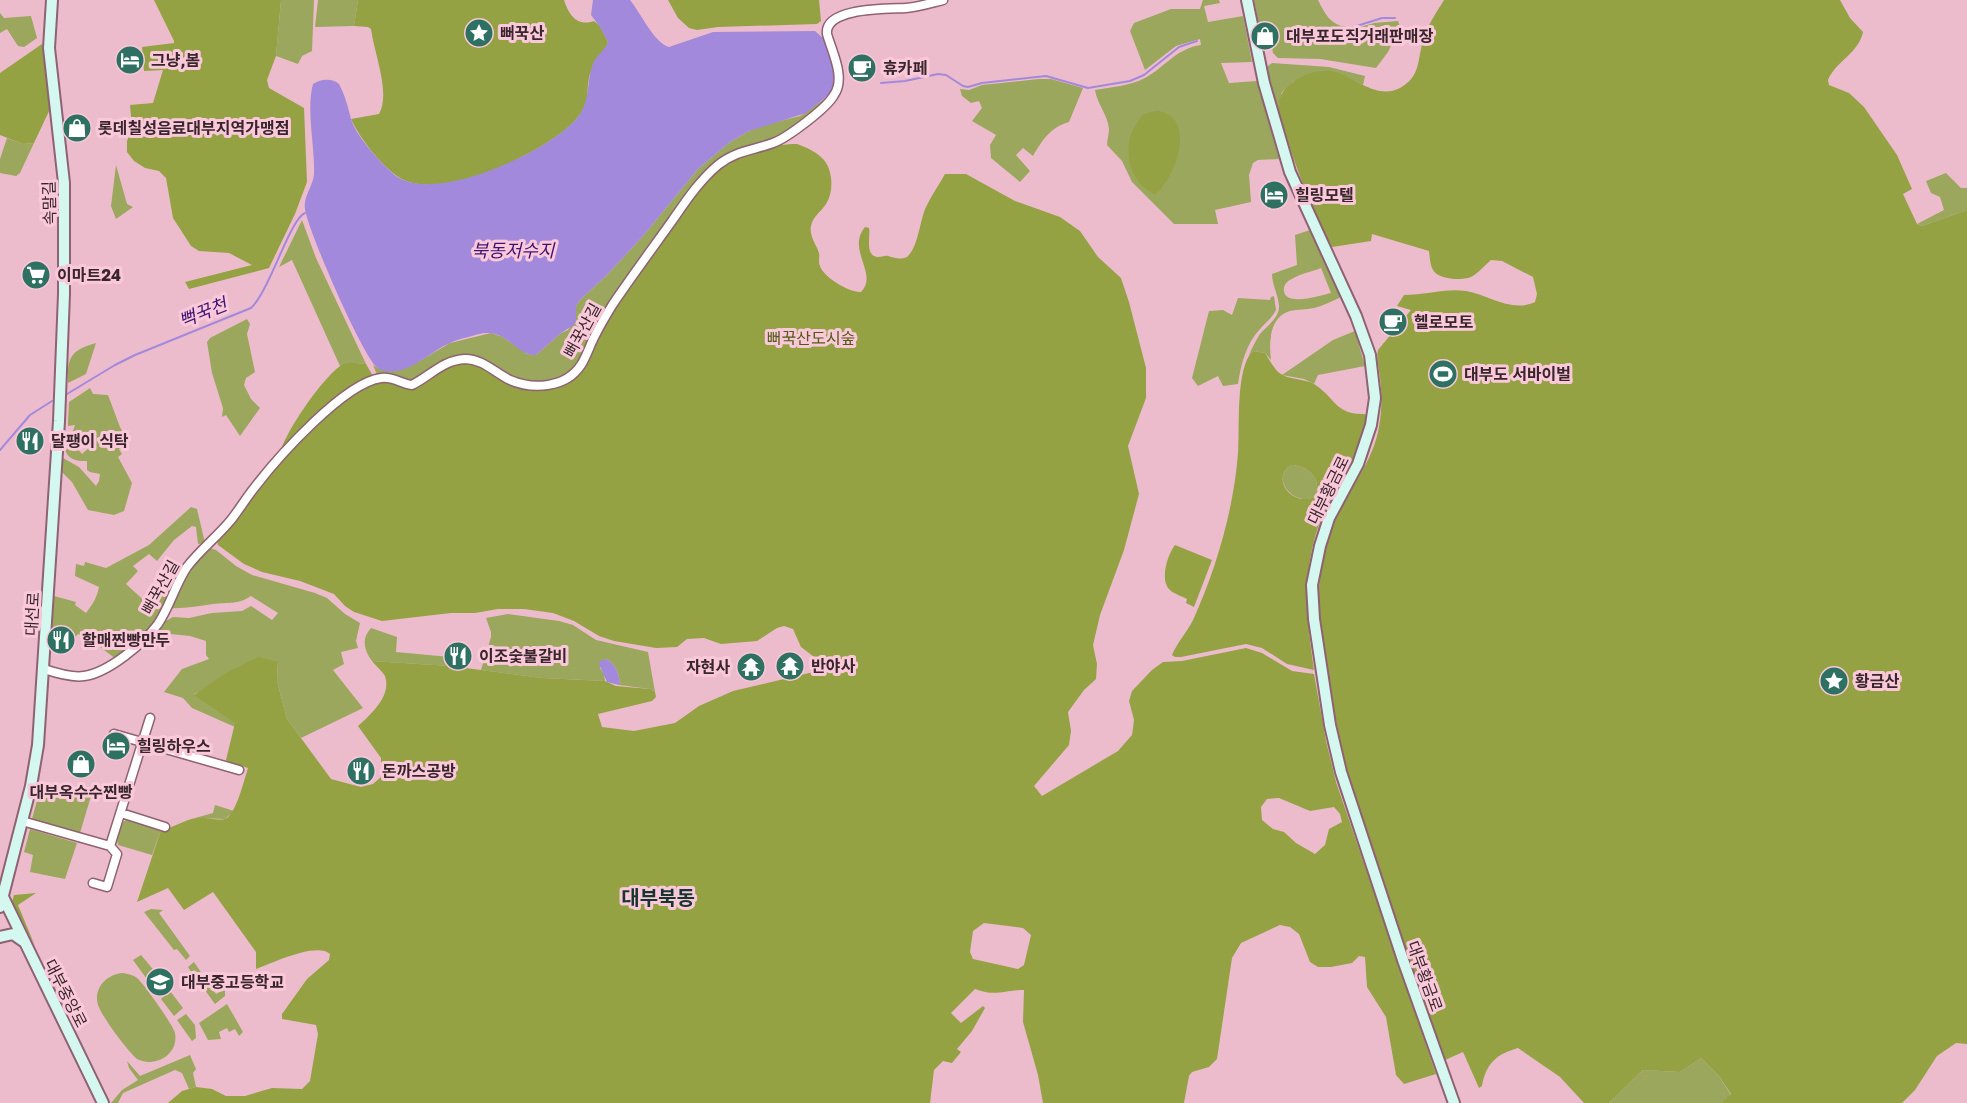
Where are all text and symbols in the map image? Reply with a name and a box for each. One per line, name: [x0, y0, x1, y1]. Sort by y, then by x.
place icon: 뻐꾹산: [463, 17, 495, 49]
shop icon: 대부포도직거래판매장: [1249, 20, 1281, 52]
place label: 뻐꾹산: [500, 23, 544, 43]
place label: 대부포도직거래판매장: [1286, 26, 1433, 46]
hotel icon: 그냥,봄: [114, 44, 146, 76]
place label: 그냥,봄: [151, 50, 200, 70]
cafe icon: 휴카페: [846, 52, 878, 84]
place label: 휴카페: [883, 58, 927, 78]
shop icon: 롯데칠성음료대부지역가맹점: [61, 112, 93, 144]
place label: 롯데칠성음료대부지역가맹점: [98, 118, 289, 138]
hotel icon: 힐링모텔: [1258, 179, 1290, 211]
street label: 속말길: [39, 181, 59, 225]
place label: 힐링모텔: [1295, 185, 1354, 205]
water label: 북동저수지: [472, 239, 556, 261]
supermarket icon: 이마트24: [20, 259, 52, 291]
place label: 이마트24: [57, 265, 121, 285]
water label: 뻑꾹천: [175, 292, 232, 332]
street label: 뻐꾹산길: [559, 299, 605, 361]
cafe icon: 헬로모토: [1377, 306, 1409, 338]
place label: 헬로모토: [1414, 312, 1473, 332]
park label: 뻐꾹산도시숲: [767, 328, 855, 348]
sports icon: 대부도 서바이벌: [1427, 358, 1459, 390]
place label: 대부도 서바이벌: [1464, 364, 1571, 384]
restaurant icon: 달팽이 식탁: [14, 425, 46, 457]
place label: 달팽이 식탁: [51, 431, 129, 451]
street label: 대부황금로: [1303, 452, 1353, 527]
street label: 뻐꾹산길: [137, 556, 183, 618]
street label: 대선로: [21, 591, 43, 637]
restaurant icon: 할매찐빵만두: [45, 624, 77, 656]
place label: 할매찐빵만두: [82, 630, 170, 650]
restaurant icon: 이조숯불갈비: [442, 640, 474, 672]
place label: 이조숯불갈비: [479, 646, 567, 666]
temple icon: 반야사: [774, 650, 806, 682]
temple icon: 자현사: [735, 651, 767, 683]
place label: 반야사: [811, 656, 855, 676]
place label: 자현사: [686, 657, 730, 677]
place icon: 황금산: [1818, 665, 1850, 697]
place label: 황금산: [1855, 671, 1899, 691]
hotel icon: 힐링하우스: [100, 730, 132, 762]
place label: 힐링하우스: [137, 736, 211, 756]
shop icon: 대부옥수수찐빵: [65, 748, 97, 780]
restaurant icon: 돈까스공방: [345, 755, 377, 787]
place label: 돈까스공방: [382, 761, 456, 781]
place label: 대부옥수수찐빵: [29, 782, 133, 802]
district label: 대부북동: [621, 885, 695, 909]
street label: 대부황금로: [1403, 938, 1447, 1014]
street label: 대부중앙로: [40, 956, 92, 1031]
school or university icon: 대부중고등학교: [144, 966, 176, 998]
place label: 대부중고등학교: [181, 972, 284, 992]

